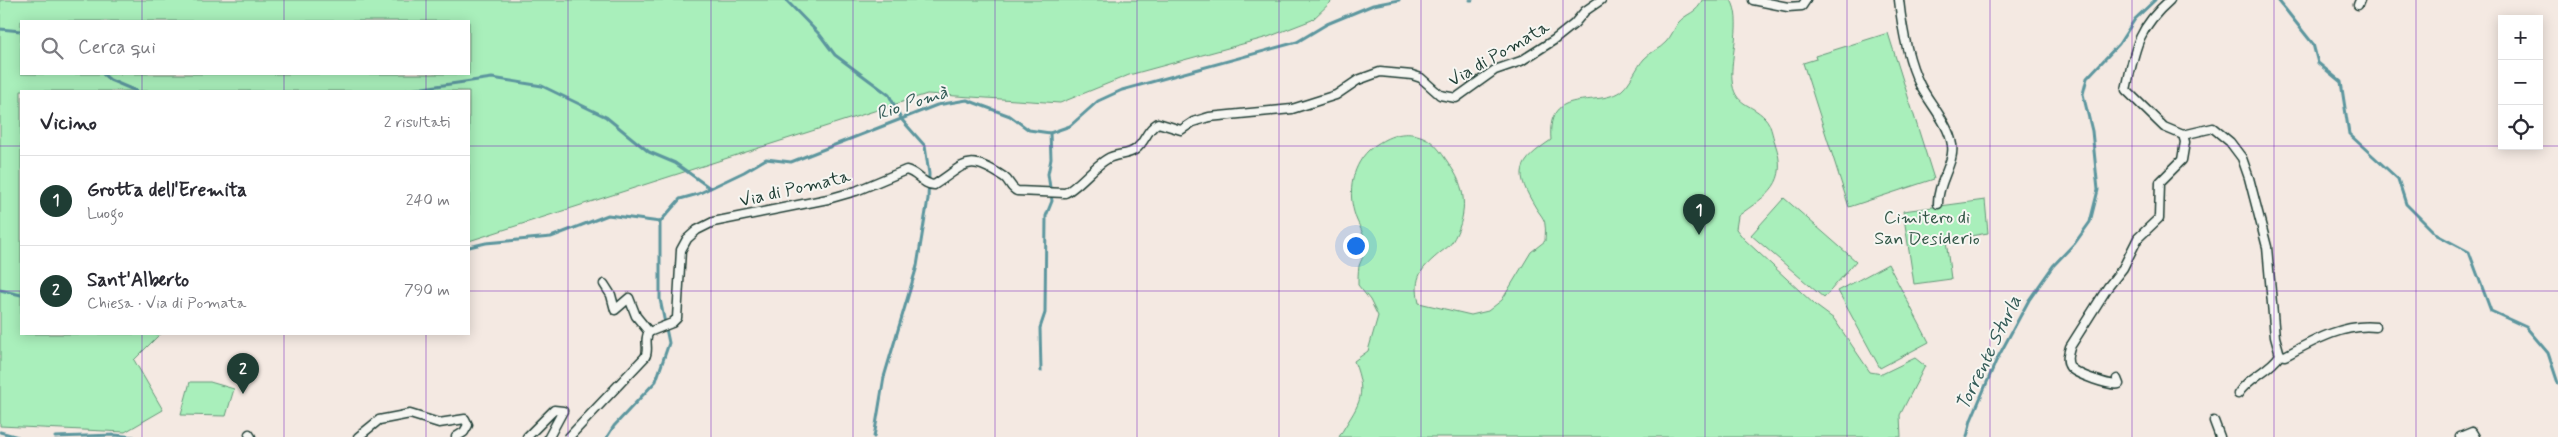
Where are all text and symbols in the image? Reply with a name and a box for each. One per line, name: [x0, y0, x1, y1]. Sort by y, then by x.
street label: Via di Pomata: [1444, 15, 1554, 93]
map controls: [2498, 15, 2543, 150]
button: +: [2498, 15, 2543, 60]
search box: [20, 20, 470, 75]
icon: search: [38, 34, 66, 62]
text: Cerca qui: [78, 35, 156, 60]
button: −: [2498, 60, 2543, 105]
water label: Rio Pomà: [873, 80, 951, 126]
button: locate: [2498, 105, 2543, 150]
text: Vicino: [40, 109, 97, 137]
text: 2 risultati: [384, 112, 450, 133]
street label: Via di Pomata: [737, 165, 853, 213]
text: Grotta dell'Eremita: [87, 178, 247, 203]
text: 1: [52, 190, 60, 211]
text: 240 m: [406, 190, 450, 211]
pin: 1: [1683, 194, 1715, 235]
text: Luogo: [87, 203, 124, 224]
park label: Cimitero di San Desiderio: [1874, 206, 1980, 251]
your location: [1343, 233, 1369, 259]
text: Sant'Alberto: [87, 268, 189, 293]
text: 2: [52, 280, 60, 301]
text: 790 m: [404, 280, 450, 301]
water label: Torrente Sturla: [1950, 291, 2028, 415]
text: Chiesa · Via di Pomata: [87, 293, 246, 314]
pin: 2: [227, 353, 259, 394]

